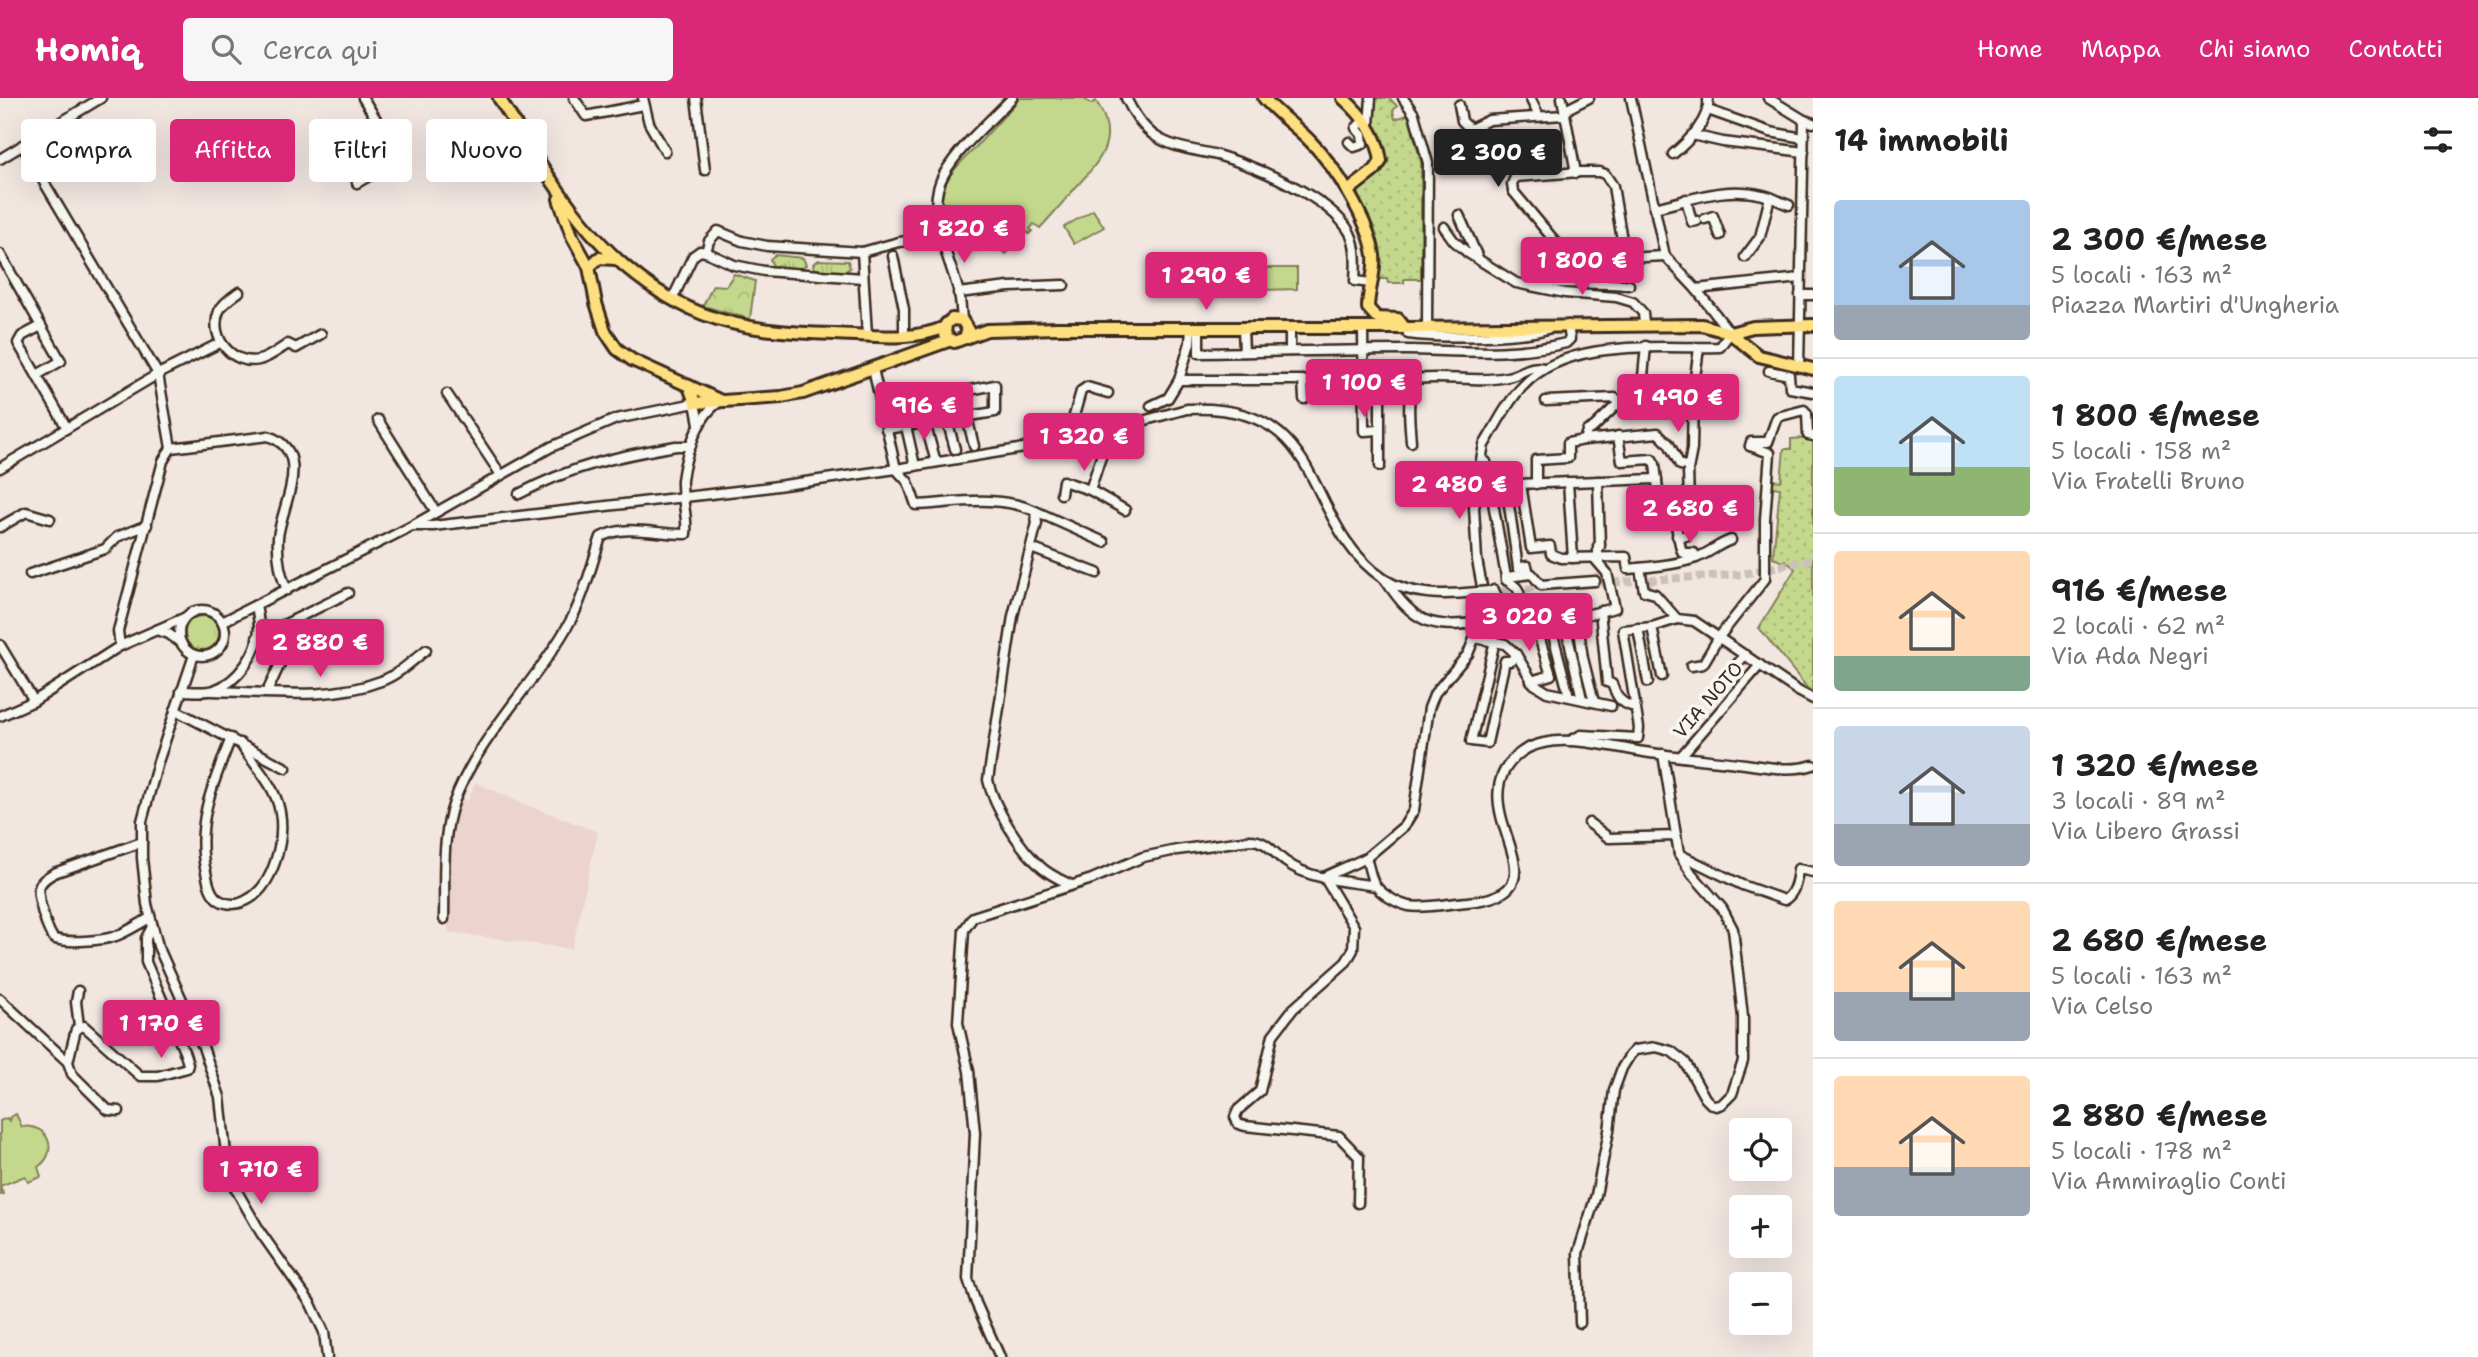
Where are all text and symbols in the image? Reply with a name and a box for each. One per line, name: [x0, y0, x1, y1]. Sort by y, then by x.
search box: [183, 18, 673, 81]
text: Homiq: [35, 27, 141, 72]
icon: search: [207, 30, 245, 68]
text: Cerca qui: [263, 32, 378, 67]
text: Home: [1977, 33, 2043, 65]
text: Mappa: [2081, 33, 2161, 65]
text: Chi siamo: [2199, 33, 2311, 65]
text: Contatti: [2349, 33, 2443, 65]
chip: Compra: [21, 119, 156, 182]
chip: Affitta: [170, 119, 295, 182]
chip: Filtri: [309, 119, 412, 182]
chip: Nuovo: [426, 119, 547, 182]
text: 14 immobili: [1834, 120, 2009, 161]
icon: filters: [2419, 121, 2457, 159]
pin: 2 300 €: [1433, 130, 1563, 189]
text: 2 300 €: [1450, 137, 1546, 167]
pin: 1 820 €: [899, 206, 1029, 265]
text: 1 820 €: [919, 213, 1009, 243]
text: 2 300 €/mese: [2051, 219, 2267, 260]
icon: home: [1890, 228, 1974, 312]
pin: 1 800 €: [1517, 238, 1647, 297]
text: 1 800 €: [1537, 245, 1627, 275]
pin: 1 290 €: [1141, 252, 1271, 312]
text: 1 290 €: [1161, 260, 1251, 290]
text: 5 locali · 163 m²: [2051, 260, 2232, 290]
text: Piazza Martiri d'Ungheria: [2051, 290, 2339, 320]
pin: 1 100 €: [1299, 360, 1429, 419]
text: 1 100 €: [1322, 367, 1406, 397]
pin: 1 490 €: [1613, 374, 1743, 434]
pin: 916 €: [875, 382, 973, 442]
text: 1 490 €: [1633, 382, 1723, 412]
text: 916 €: [891, 390, 957, 420]
text: 1 800 €/mese: [2051, 395, 2260, 436]
icon: home: [1890, 404, 1974, 488]
pin: 1 320 €: [1019, 414, 1149, 473]
text: 1 320 €: [1039, 421, 1129, 451]
text: 5 locali · 158 m²: [2051, 436, 2231, 466]
pin: 2 480 €: [1394, 462, 1524, 521]
text: Via Fratelli Bruno: [2051, 466, 2245, 496]
text: 2 480 €: [1411, 469, 1507, 499]
pin: 2 680 €: [1625, 486, 1755, 545]
text: 2 680 €: [1642, 493, 1738, 523]
text: 916 €/mese: [2051, 570, 2228, 611]
icon: home: [1890, 579, 1974, 663]
pin: 3 020 €: [1464, 594, 1594, 653]
text: 3 020 €: [1481, 601, 1577, 631]
text: 2 locali · 62 m²: [2051, 611, 2225, 641]
pin: 2 880 €: [255, 620, 385, 679]
text: 2 880 €: [272, 627, 368, 657]
text: Via Ada Negri: [2051, 641, 2209, 671]
street label: VIA NOTO: [1668, 656, 1748, 744]
text: 1 320 €/mese: [2051, 745, 2259, 786]
icon: home: [1890, 754, 1974, 838]
text: 3 locali · 89 m²: [2051, 786, 2226, 816]
text: Via Libero Grassi: [2051, 816, 2240, 846]
text: 2 680 €/mese: [2051, 920, 2267, 961]
icon: home: [1890, 929, 1974, 1013]
text: 5 locali · 163 m²: [2051, 961, 2232, 991]
text: Via Celso: [2051, 991, 2153, 1021]
pin: 1 170 €: [96, 1000, 226, 1060]
text: 1 170 €: [119, 1008, 203, 1038]
text: 2 880 €/mese: [2051, 1095, 2268, 1136]
icon: home: [1890, 1104, 1974, 1188]
map controls: [1729, 1118, 1792, 1335]
button: locate: [1729, 1118, 1792, 1181]
text: 5 locali · 178 m²: [2051, 1136, 2232, 1166]
pin: 1 710 €: [196, 1146, 326, 1206]
text: 1 710 €: [219, 1154, 303, 1184]
text: Via Ammiraglio Conti: [2051, 1166, 2286, 1196]
button: +: [1729, 1195, 1792, 1258]
button: −: [1729, 1272, 1792, 1335]

